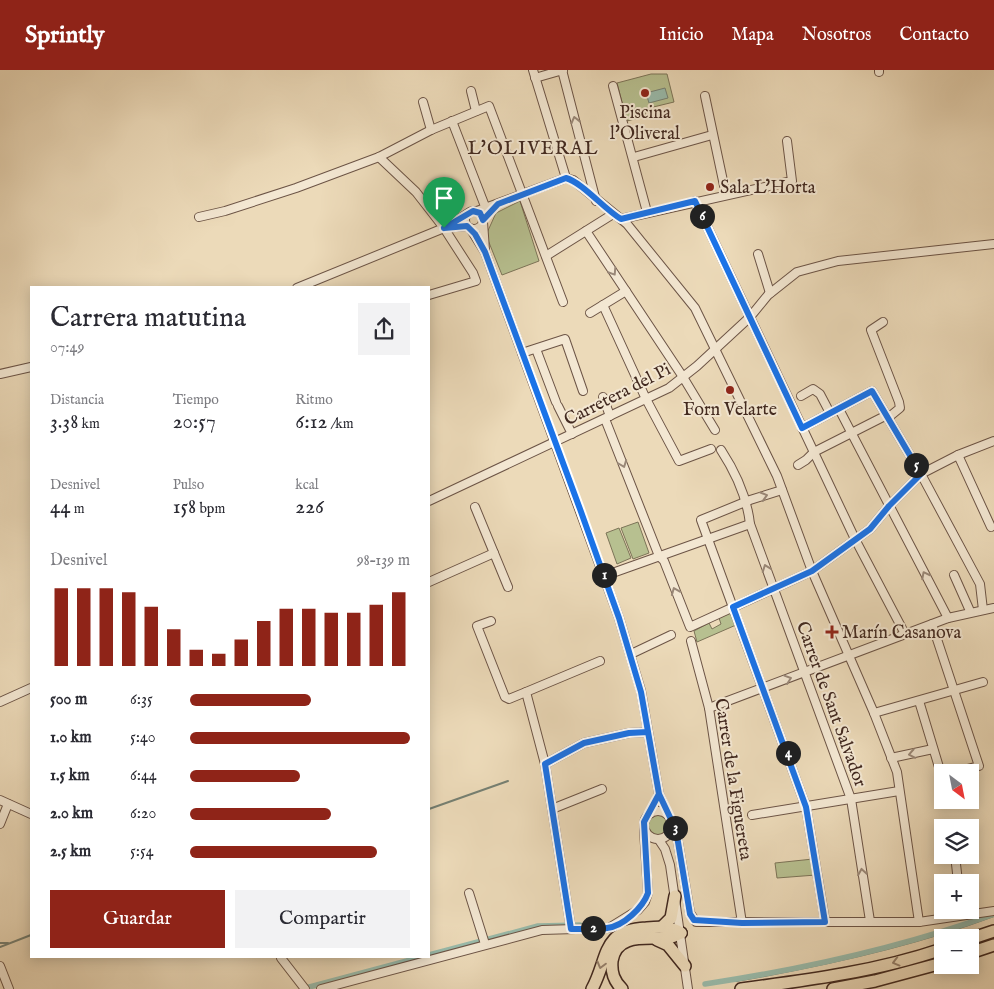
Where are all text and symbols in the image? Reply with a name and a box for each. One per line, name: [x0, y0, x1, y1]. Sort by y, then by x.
text: Sprintly: [25, 20, 105, 51]
text: Inicio: [659, 24, 704, 47]
text: Mapa: [732, 24, 774, 47]
text: Nosotros: [802, 24, 871, 47]
text: Contacto: [899, 24, 969, 47]
marker: Piscina l'Oliveral: [639, 87, 651, 99]
place label: Piscina l'Oliveral: [610, 102, 680, 146]
one-way arrow: [570, 115, 581, 124]
district label: L'OLIVERAL: [468, 137, 598, 161]
pin: [423, 177, 465, 228]
place label: Sala L'Horta: [720, 177, 816, 200]
marker: Sala L'Horta: [704, 181, 716, 193]
icon: arrive: [430, 184, 458, 212]
pin: 6: [690, 204, 714, 228]
text: 6: [700, 207, 705, 225]
one-way arrow: [607, 266, 616, 276]
text: Carrera matutina: [50, 301, 246, 336]
button: share: [358, 303, 410, 355]
text: 07:49: [50, 338, 84, 358]
street label: Carretera del Pi: [560, 358, 675, 432]
marker: Forn Velarte: [724, 384, 736, 396]
text: Distancia: [50, 391, 104, 409]
text: Tiempo: [173, 391, 219, 409]
text: Ritmo: [295, 391, 333, 409]
place label: Forn Velarte: [683, 399, 777, 422]
text: 3.38: [50, 409, 78, 436]
text: 20:57: [173, 409, 216, 436]
text: 6:12: [295, 409, 327, 436]
text: km: [78, 415, 100, 433]
text: /km: [327, 415, 354, 433]
pin: 5: [904, 452, 928, 478]
text: 5: [914, 456, 919, 474]
one-way arrow: [617, 459, 627, 468]
text: Desnivel: [50, 476, 100, 494]
text: Pulso: [173, 476, 204, 494]
text: kcal: [295, 476, 319, 494]
one-way arrow: [759, 491, 768, 501]
text: 44: [50, 494, 71, 521]
text: 158: [173, 494, 196, 521]
text: 226: [295, 494, 324, 521]
text: m: [71, 500, 84, 518]
text: bpm: [196, 500, 225, 518]
text: Desnivel: [50, 551, 107, 571]
text: 98–139 m: [357, 551, 410, 571]
pin: 1: [592, 562, 616, 588]
one-way arrow: [762, 565, 772, 573]
text: 1: [602, 566, 607, 584]
one-way arrow: [921, 571, 931, 580]
one-way arrow: [671, 587, 682, 596]
street label: Carrer de Sant Salvador: [790, 619, 871, 791]
place label: Marín Casanova: [842, 622, 961, 645]
marker: Marín Casanova: [826, 626, 838, 638]
one-way arrow: [783, 675, 791, 685]
text: 500 m: [50, 690, 87, 710]
text: 6:35: [130, 690, 153, 710]
street label: Carrer de la Figuereta: [708, 697, 757, 862]
text: 1.0 km: [50, 728, 92, 748]
text: 5:40: [130, 728, 156, 748]
pin: 4: [776, 740, 800, 766]
text: 4: [785, 744, 792, 762]
one-way arrow: [908, 748, 916, 758]
north arrow: [934, 764, 979, 809]
map controls: [934, 764, 979, 974]
text: 1.5 km: [50, 766, 90, 786]
text: 6:44: [130, 766, 157, 786]
text: 2.0 km: [50, 804, 93, 824]
text: 6:20: [130, 804, 156, 824]
pin: 3: [662, 816, 688, 840]
text: 3: [673, 819, 678, 837]
button: layers: [934, 819, 979, 864]
text: 2.5 km: [50, 842, 91, 862]
text: 5:54: [130, 842, 154, 862]
one-way arrow: [857, 868, 867, 877]
button: +: [934, 874, 979, 919]
button: Guardar: [50, 890, 225, 948]
button: Compartir: [235, 890, 410, 948]
pin: 2: [580, 916, 606, 940]
text: 2: [590, 919, 597, 937]
button: −: [934, 929, 979, 974]
one-way arrow: [892, 956, 900, 966]
one-way arrow: [596, 961, 607, 970]

